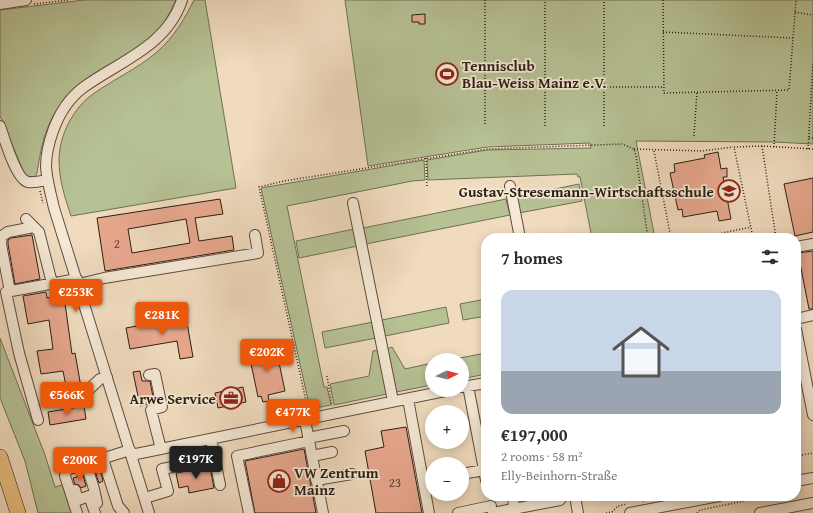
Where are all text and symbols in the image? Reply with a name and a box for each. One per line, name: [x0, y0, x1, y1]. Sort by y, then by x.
place label: Tennisclub Blau-Weiss Mainz e.V.: [462, 55, 607, 93]
sports icon: Tennisclub Blau-Weiss Mainz e.V.: [434, 61, 460, 87]
school or university icon: Gustav-Stresemann-Wirtschaftsschule: [716, 178, 742, 204]
place label: Gustav-Stresemann-Wirtschaftsschule: [459, 181, 714, 202]
house number: 2: [114, 234, 120, 253]
text: 7 homes: [501, 245, 563, 270]
icon: filters: [759, 246, 781, 268]
pin: €253K: [48, 279, 104, 313]
text: €253K: [58, 282, 94, 301]
pin: €281K: [134, 302, 190, 336]
text: €281K: [144, 305, 180, 324]
icon: home: [605, 316, 677, 388]
pin: €202K: [239, 339, 295, 373]
text: €202K: [249, 342, 285, 361]
north arrow: [425, 353, 469, 397]
map controls: [425, 353, 469, 501]
pin: €566K: [39, 382, 95, 416]
text: €566K: [49, 385, 85, 404]
office icon: Arwe Service: [218, 385, 244, 411]
place label: Arwe Service: [130, 388, 216, 409]
pin: €477K: [265, 399, 321, 433]
text: €477K: [275, 402, 311, 421]
button: +: [425, 405, 469, 449]
text: €197,000: [501, 422, 567, 447]
pin: €197K: [168, 446, 224, 480]
pin: €200K: [52, 447, 108, 481]
text: 2 rooms · 58 m²: [501, 447, 583, 466]
text: €197K: [178, 449, 214, 468]
text: €200K: [62, 450, 98, 469]
button: −: [425, 457, 469, 501]
place label: VW Zentrum Mainz: [294, 462, 379, 500]
text: Elly-Beinhorn-Straße: [501, 466, 617, 485]
shop icon: VW Zentrum Mainz: [266, 468, 292, 494]
house number: 23: [389, 473, 401, 492]

